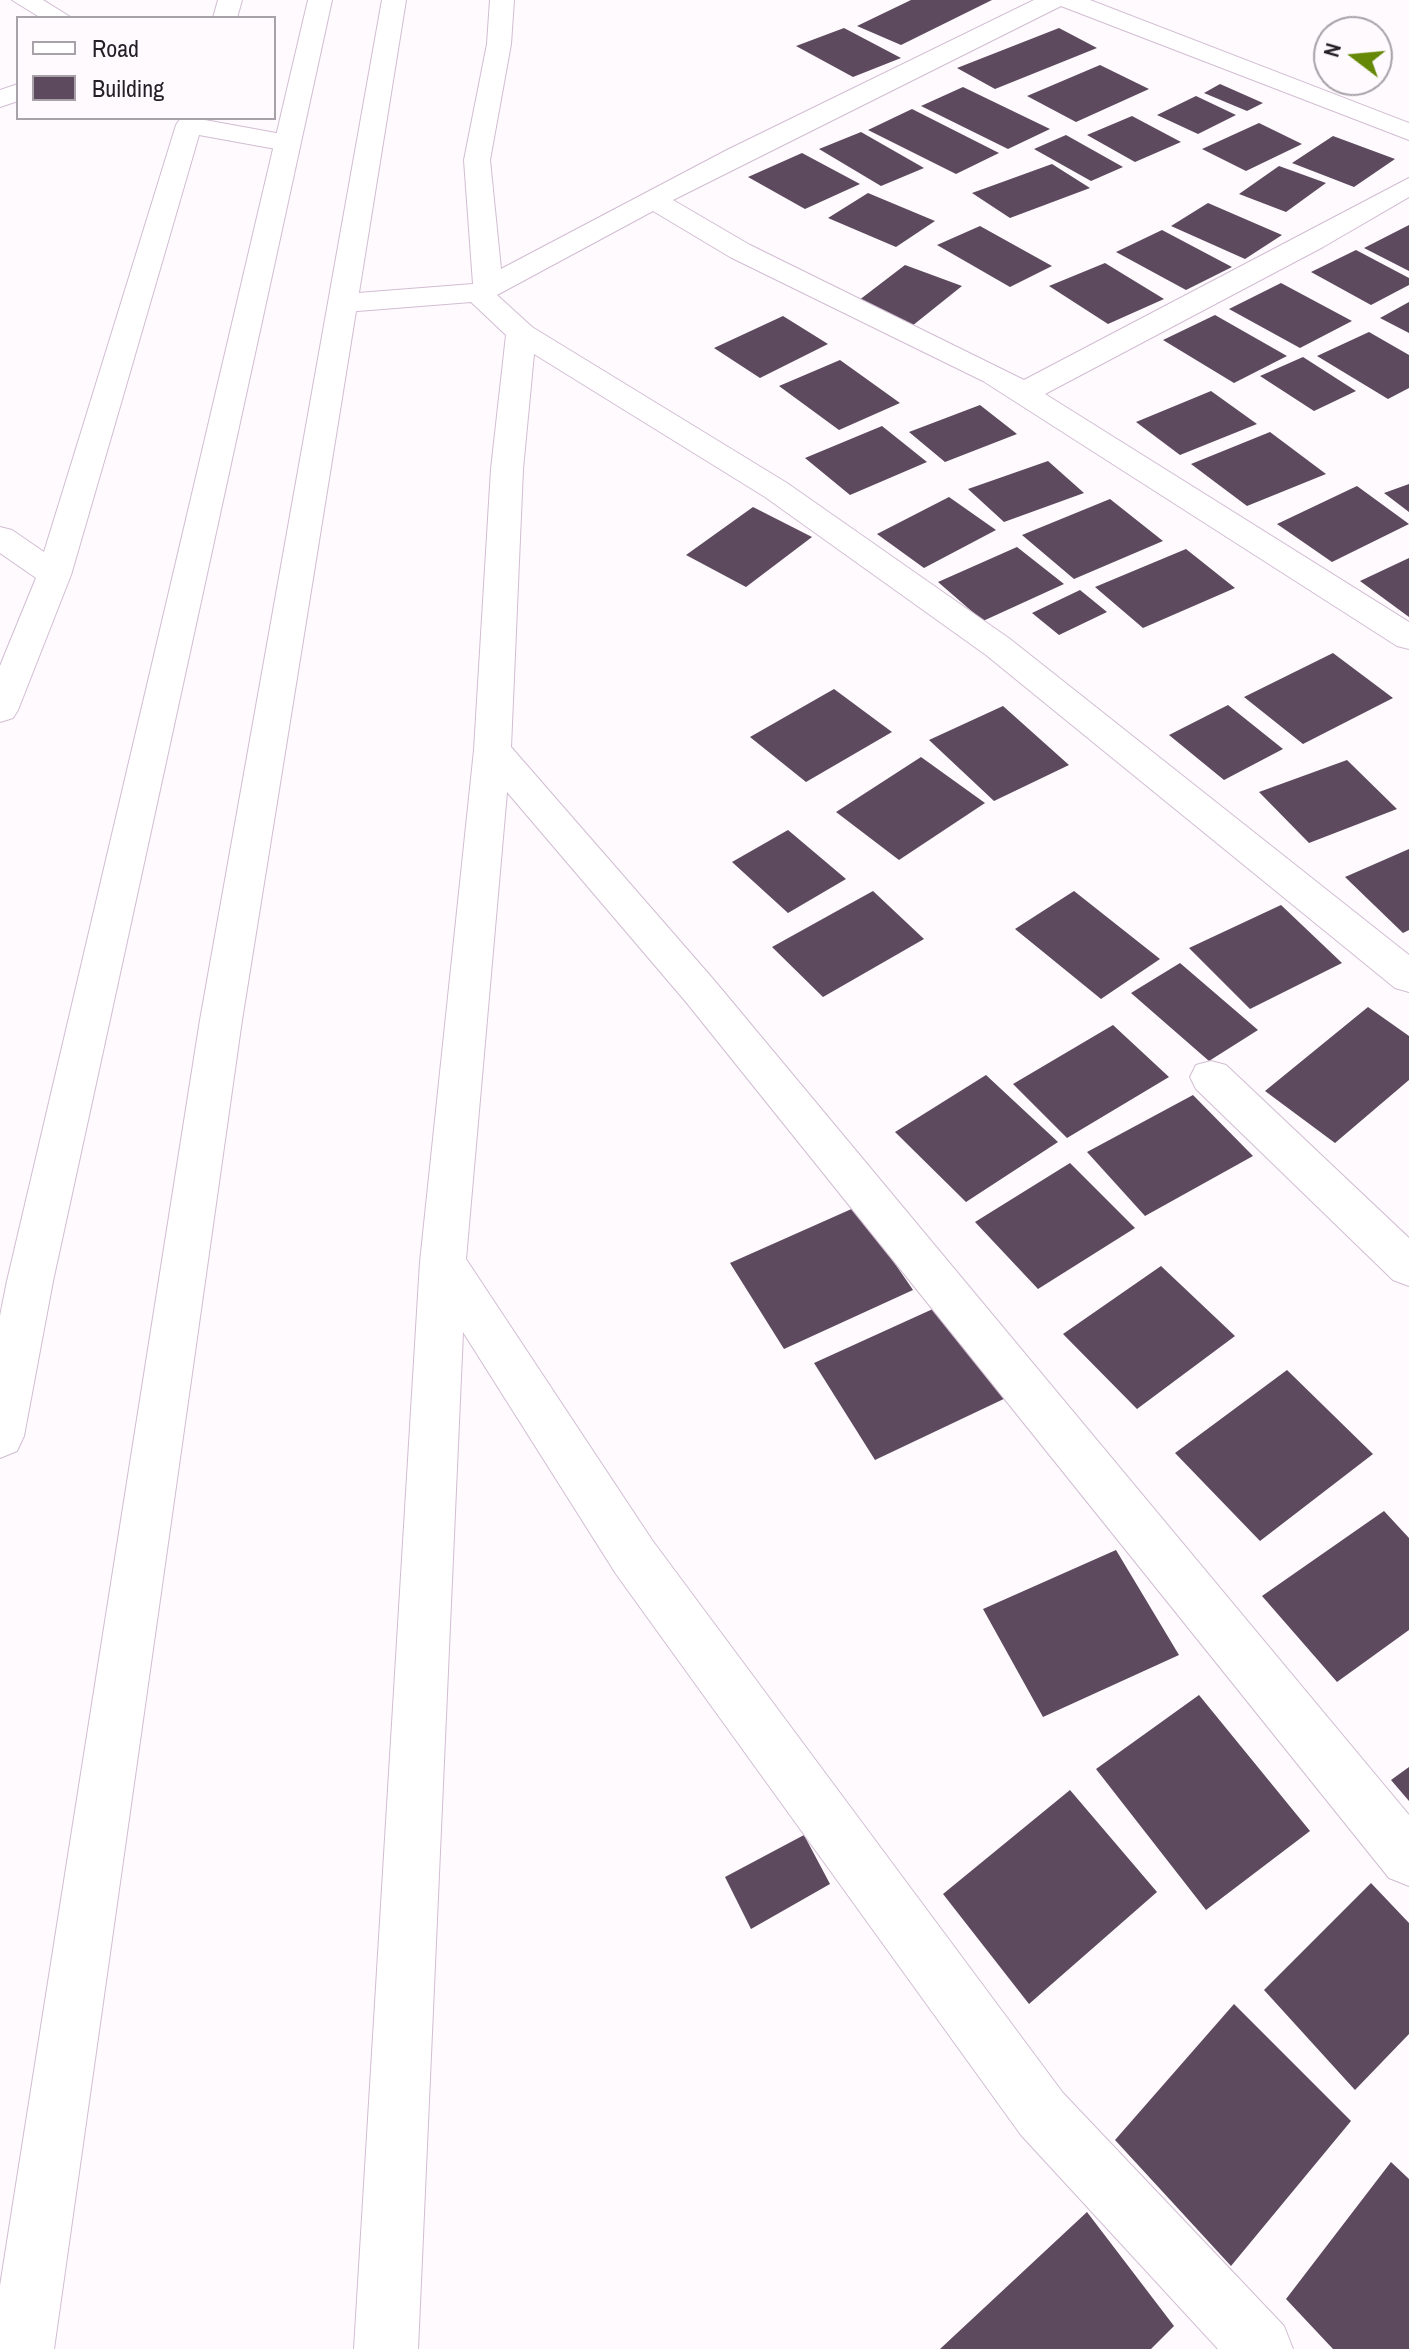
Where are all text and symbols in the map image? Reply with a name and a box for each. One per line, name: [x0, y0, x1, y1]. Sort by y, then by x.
legend: [16, 16, 276, 120]
north arrow: [1313, 16, 1393, 96]
text: Road: [92, 32, 139, 64]
text: N: [1316, 40, 1348, 60]
text: Building: [92, 72, 164, 104]

